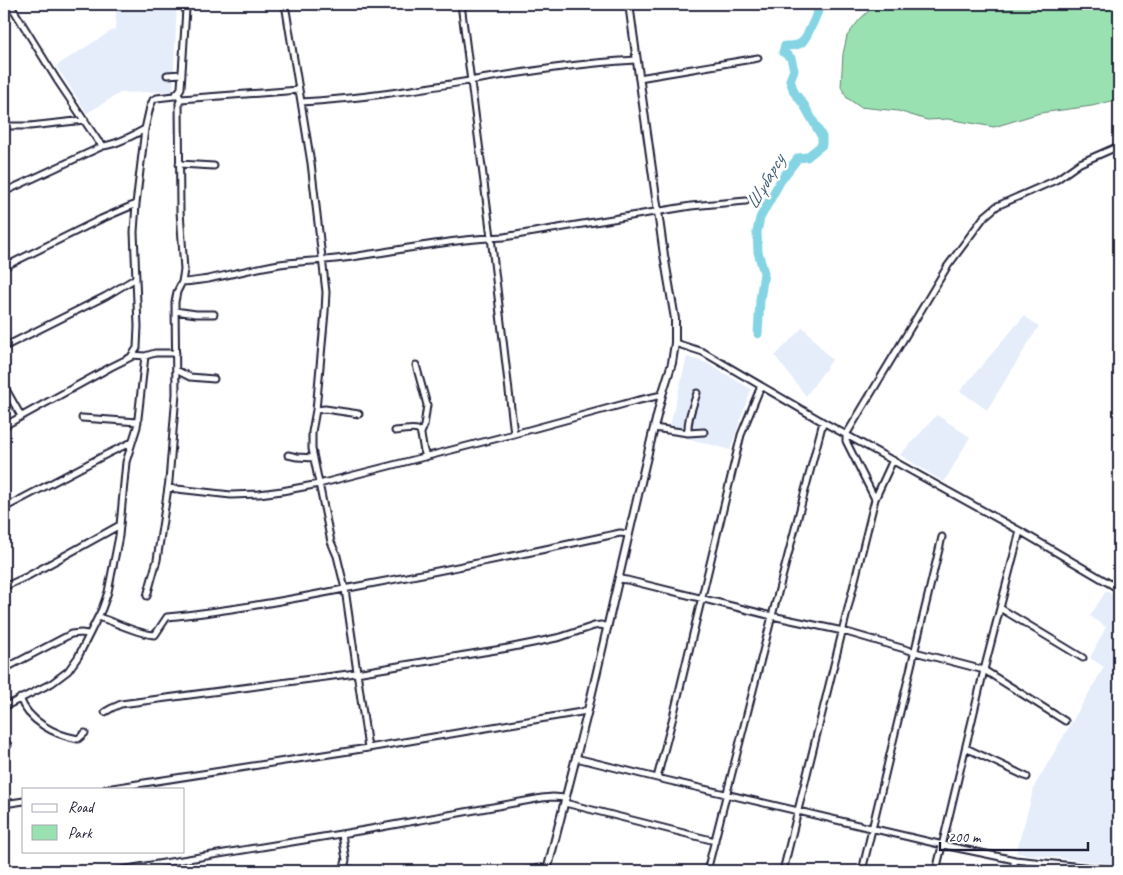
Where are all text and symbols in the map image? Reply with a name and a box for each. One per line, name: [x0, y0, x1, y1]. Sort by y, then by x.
water label: Шұбарсу: [740, 148, 792, 213]
legend: [22, 788, 185, 852]
text: Road: [68, 798, 95, 817]
scale bar: [940, 820, 1088, 852]
text: Park: [68, 824, 93, 843]
text: 200 m: [948, 828, 982, 847]

